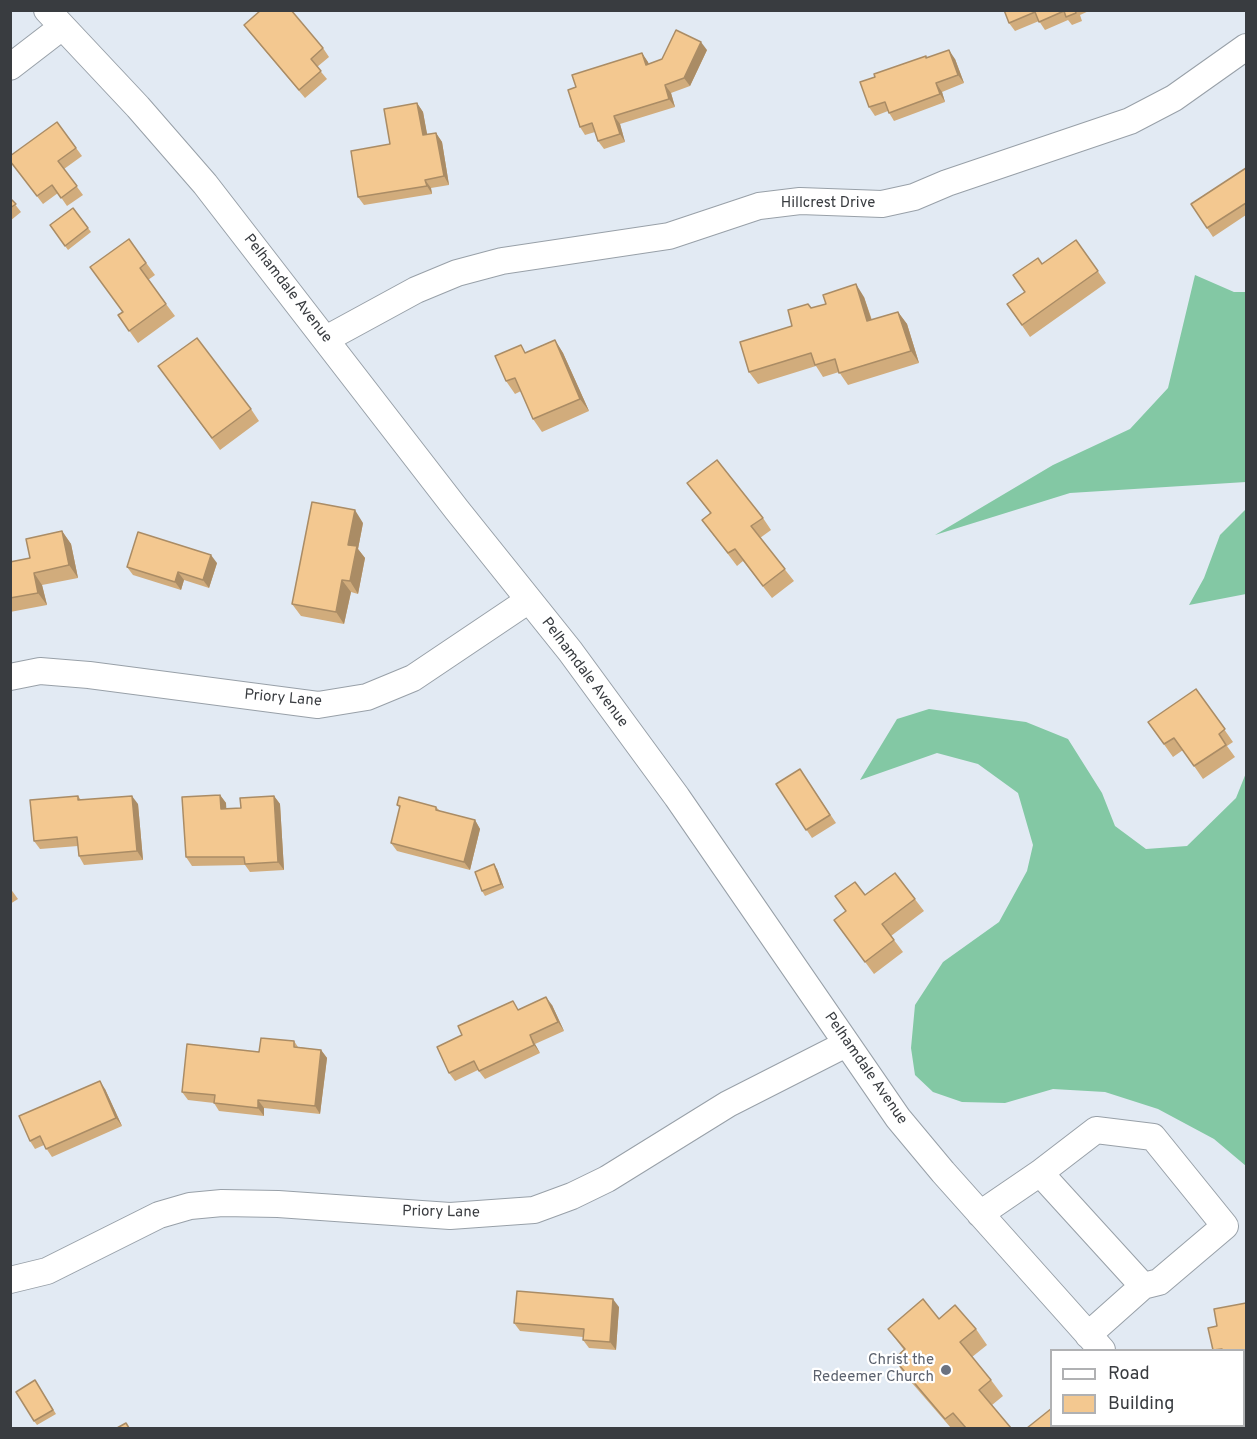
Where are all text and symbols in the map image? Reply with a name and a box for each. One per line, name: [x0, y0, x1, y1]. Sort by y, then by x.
street label: Hillcrest Drive: [781, 195, 875, 213]
street label: Pelhamdale Avenue: [239, 231, 335, 347]
street label: Pelhamdale Avenue: [537, 614, 631, 732]
street label: Priory Lane: [243, 687, 323, 711]
street label: Pelhamdale Avenue: [819, 1009, 911, 1129]
street label: Priory Lane: [402, 1203, 480, 1223]
legend: [1050, 1349, 1245, 1427]
place label: Christ the Redeemer Church: [812, 1352, 934, 1387]
marker: Christ the Redeemer Church: [939, 1363, 953, 1377]
text: Road: [1108, 1363, 1150, 1386]
text: Building: [1108, 1393, 1174, 1416]

